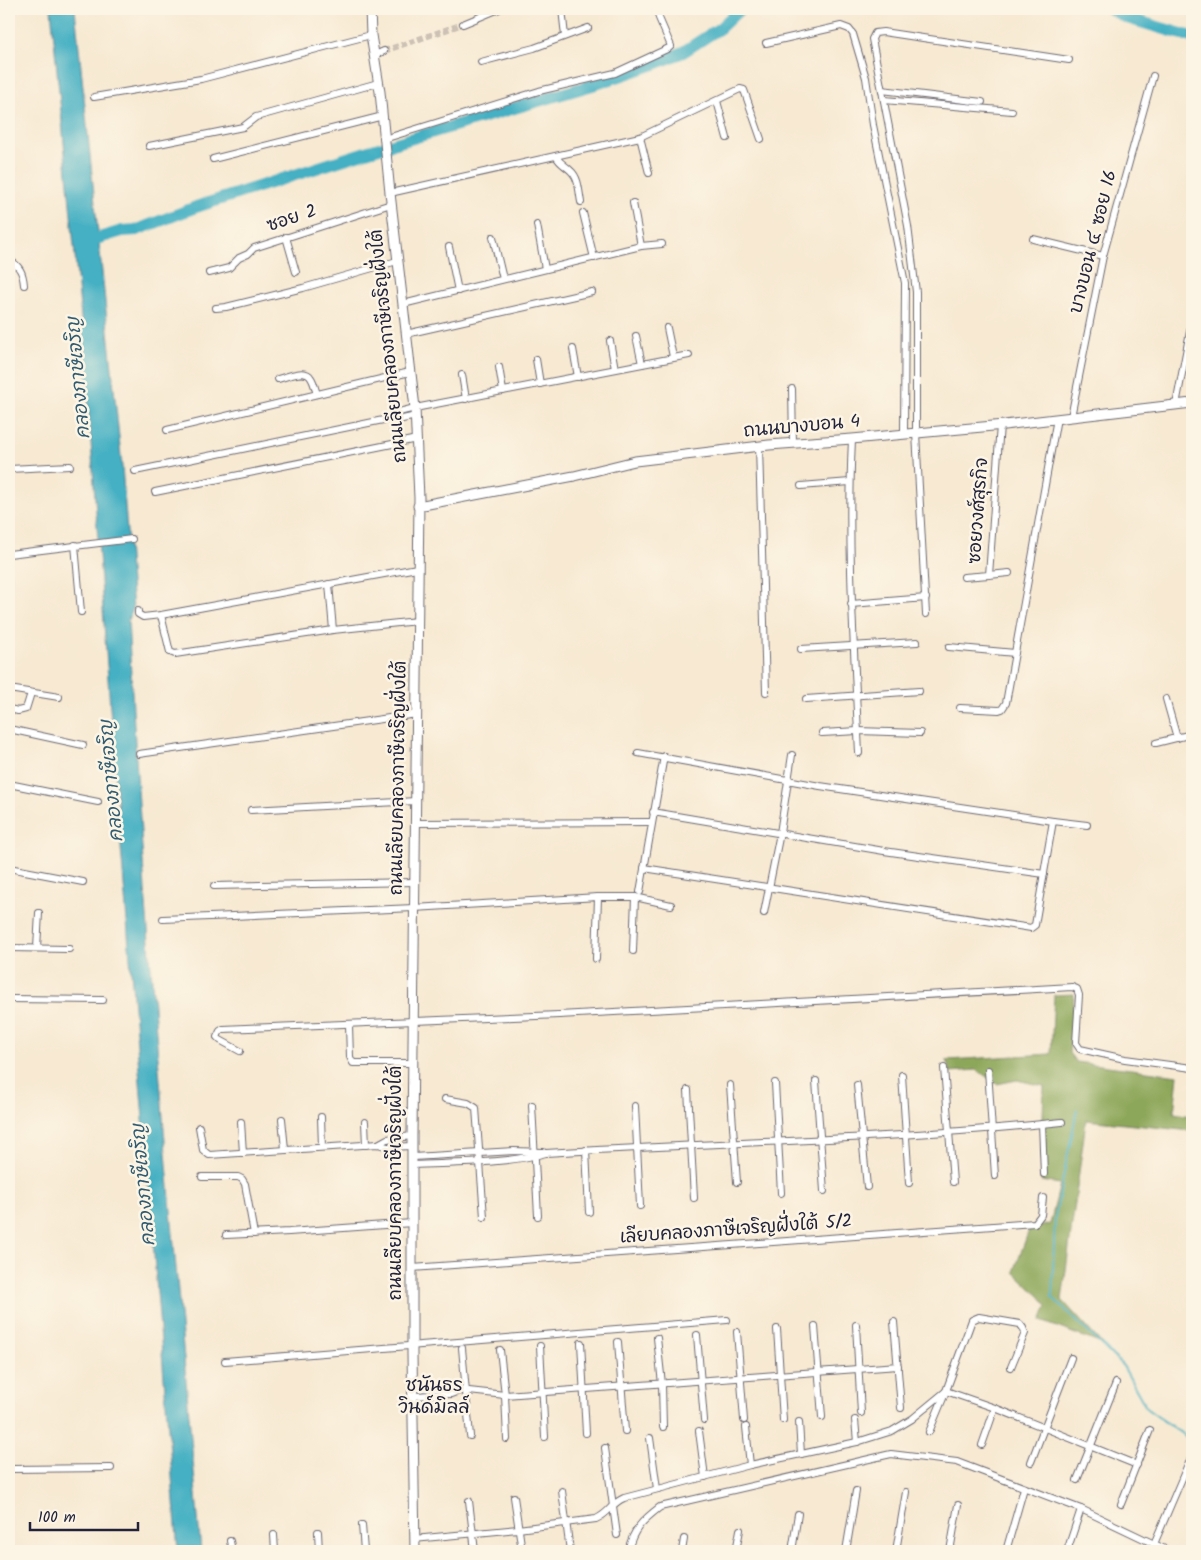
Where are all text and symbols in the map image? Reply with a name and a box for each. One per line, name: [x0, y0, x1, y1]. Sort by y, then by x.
street label: บางบอน ๔ ซอย 16: [1062, 167, 1126, 317]
street label: ซอย 2: [263, 197, 321, 241]
street label: ถนนเลียบคลองภาษีเจริญฝั่งใต้: [358, 228, 416, 465]
water label: คลองภาษีเจริญ: [59, 314, 99, 440]
street label: ถนนบางบอน 4: [742, 407, 862, 447]
street label: ซอยวงศ์สุรกิจ: [961, 457, 997, 565]
street label: ถนนเลียบคลองภาษีเจริญฝั่งใต้: [378, 660, 416, 896]
water label: คลองภาษีเจริญ: [92, 717, 132, 843]
street label: ถนนเลียบคลองภาษีเจริญฝั่งใต้: [377, 1066, 411, 1300]
water label: คลองภาษีเจริญ: [124, 1121, 164, 1247]
street label: เลียบคลองภาษีเจริญฝั่งใต้ 5/2: [619, 1203, 853, 1253]
district label: ชนันธร วินด์มิลล์: [398, 1371, 470, 1423]
scale bar: [30, 1500, 138, 1532]
text: 100 m: [38, 1506, 76, 1530]

